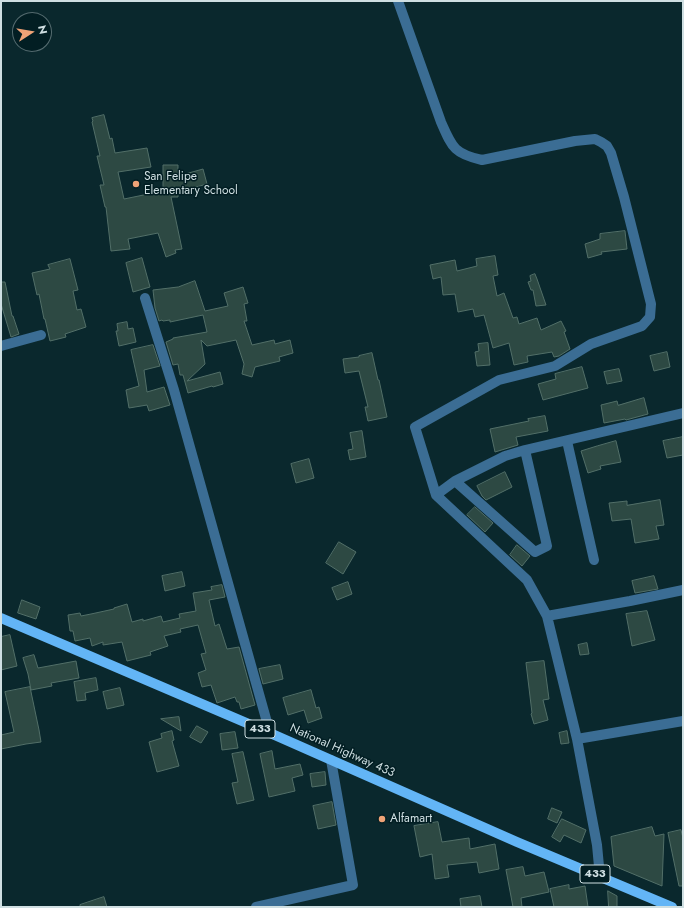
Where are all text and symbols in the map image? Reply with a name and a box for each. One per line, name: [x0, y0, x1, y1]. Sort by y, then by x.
north arrow: [12, 12, 52, 52]
text: N: [34, 24, 51, 36]
place label: San Felipe Elementary School: [144, 170, 238, 198]
marker: San Felipe Elementary School: [131, 179, 141, 189]
road number: 433: [245, 720, 275, 738]
street label: National Highway 433: [287, 721, 397, 781]
place label: Alfamart: [390, 812, 432, 826]
marker: Alfamart: [377, 814, 387, 824]
road number: 433: [580, 865, 610, 883]

